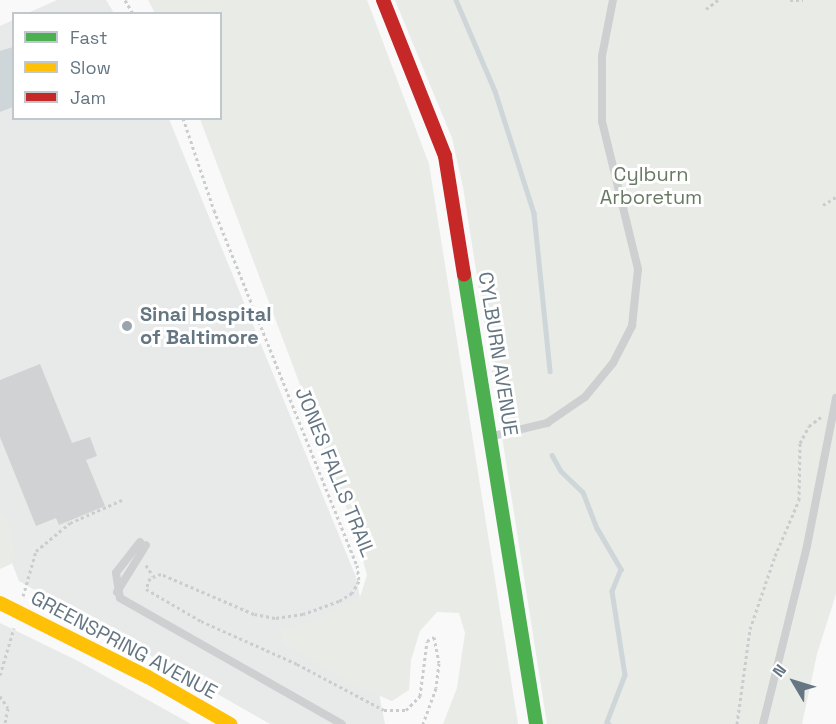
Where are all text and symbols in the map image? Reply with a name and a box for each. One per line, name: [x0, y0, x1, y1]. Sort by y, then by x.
legend: [12, 12, 222, 120]
text: Fast: [70, 26, 107, 49]
text: Slow: [70, 56, 111, 79]
text: Jam: [70, 86, 106, 109]
park label: Cylburn Arboretum: [600, 162, 702, 209]
street label: CYLBURN AVENUE: [473, 270, 523, 438]
place label: Sinai Hospital of Baltimore: [140, 302, 272, 349]
marker: Sinai Hospital of Baltimore: [118, 317, 136, 335]
street label: JONES FALLS TRAIL: [290, 383, 380, 561]
street label: GREENSPRING AVENUE: [27, 586, 221, 704]
north arrow: [764, 652, 824, 712]
text: N: [768, 660, 791, 681]

